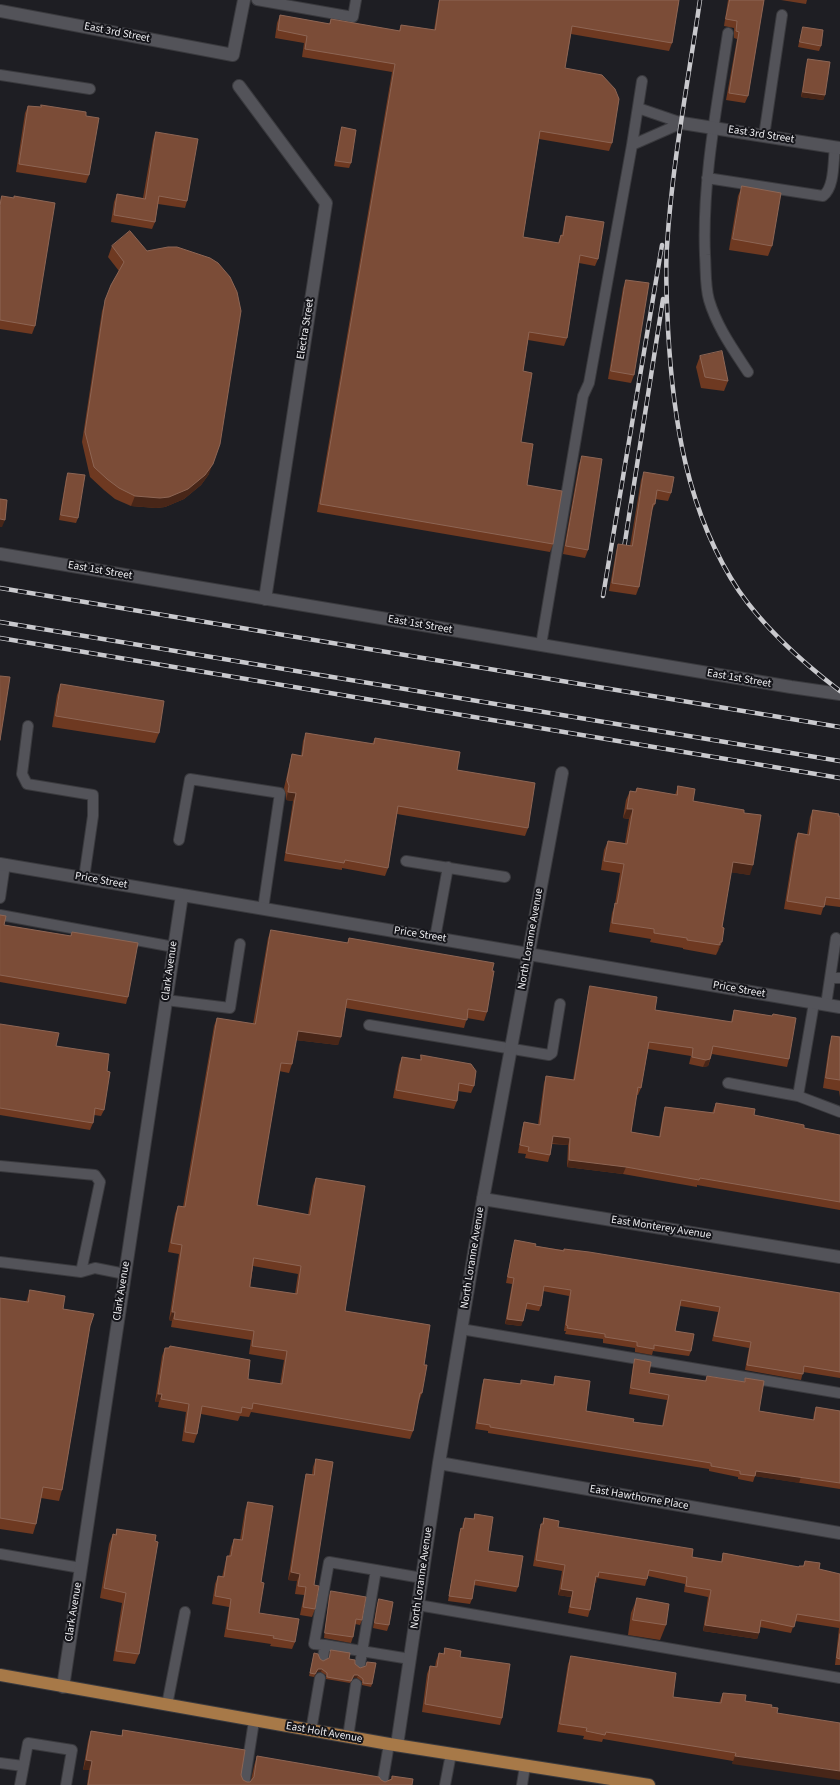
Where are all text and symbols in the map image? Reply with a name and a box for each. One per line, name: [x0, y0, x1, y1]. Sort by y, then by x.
street label: East 3rd Street: [83, 20, 151, 46]
street label: East 3rd Street: [727, 123, 795, 147]
street label: Electra Street: [295, 298, 317, 360]
street label: East 1st Street: [67, 559, 133, 583]
street label: East 1st Street: [387, 613, 453, 637]
street label: East 1st Street: [706, 667, 772, 691]
street label: Price Street: [74, 870, 128, 892]
street label: North Loranne Avenue: [516, 887, 546, 991]
street label: Price Street: [393, 924, 447, 946]
street label: Clark Avenue: [159, 940, 181, 1002]
street label: Price Street: [712, 979, 766, 1001]
street label: North Loranne Avenue: [458, 1206, 488, 1310]
street label: East Monterey Avenue: [610, 1214, 712, 1242]
street label: Clark Avenue: [111, 1260, 133, 1322]
street label: East Hawthorne Place: [588, 1483, 690, 1513]
street label: North Loranne Avenue: [408, 1526, 436, 1630]
street label: Clark Avenue: [63, 1581, 85, 1643]
street label: East Holt Avenue: [285, 1720, 363, 1746]

